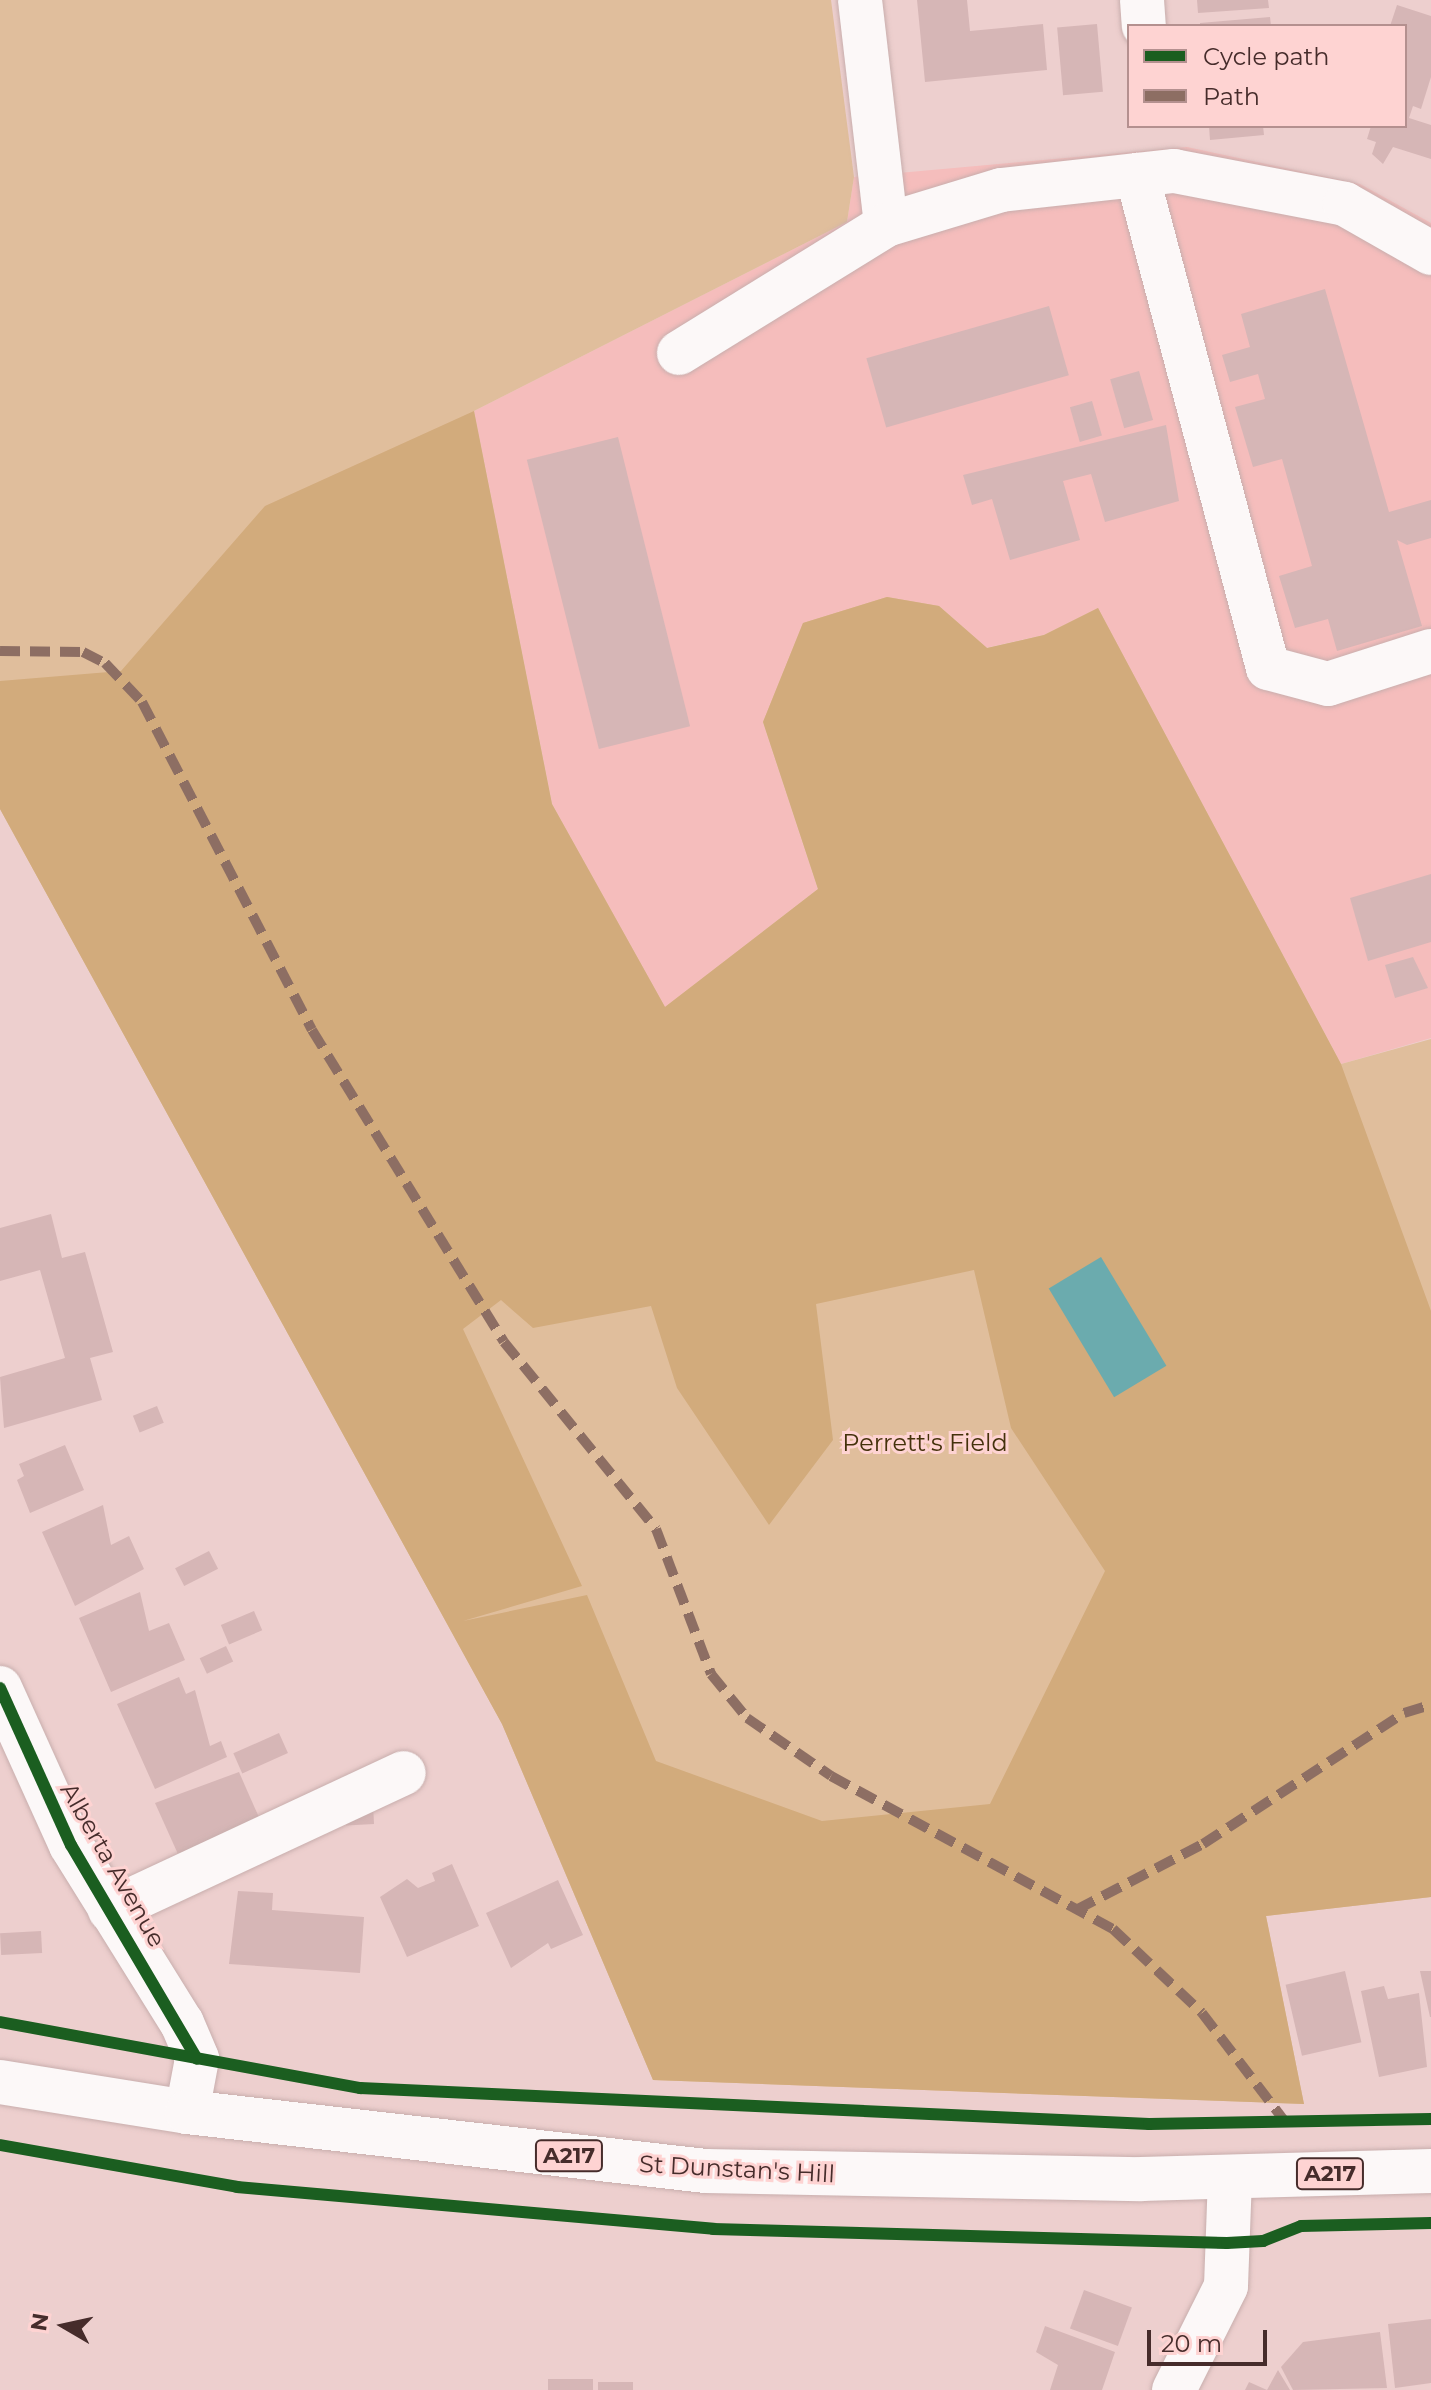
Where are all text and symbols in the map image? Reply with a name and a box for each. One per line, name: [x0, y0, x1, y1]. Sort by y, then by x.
legend: [1127, 24, 1407, 128]
text: Cycle path: [1203, 42, 1330, 71]
text: Path: [1203, 82, 1260, 111]
park label: Perrett's Field: [842, 1429, 1008, 1457]
street label: Alberta Avenue: [54, 1778, 172, 1952]
road number: A217: [533, 2138, 605, 2174]
street label: St Dunstan's Hill: [638, 2149, 836, 2189]
road number: A217: [1294, 2156, 1366, 2192]
north arrow: [24, 2286, 104, 2366]
text: N: [25, 2311, 55, 2333]
scale bar: [1151, 2314, 1271, 2364]
text: 20 m: [1161, 2329, 1222, 2358]

